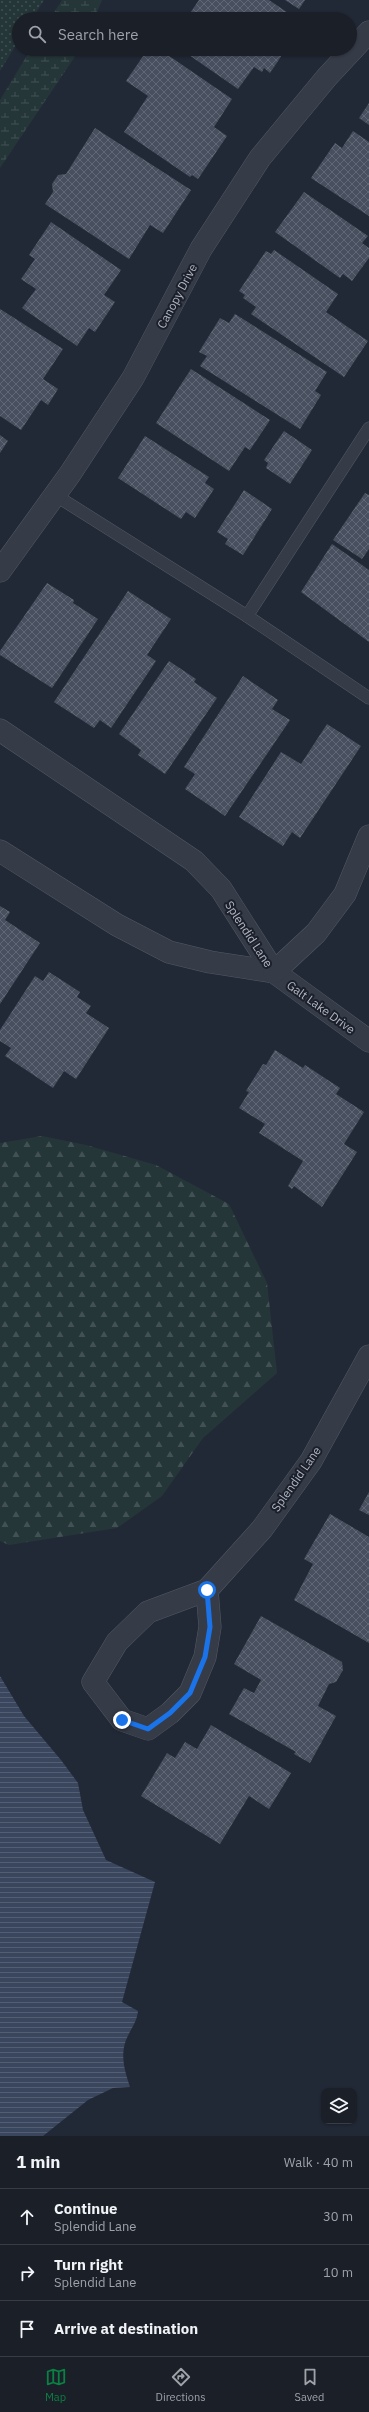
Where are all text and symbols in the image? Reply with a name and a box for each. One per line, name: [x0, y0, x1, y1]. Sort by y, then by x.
search box: [12, 12, 357, 56]
icon: search: [26, 23, 48, 45]
text: Search here: [58, 25, 138, 44]
street label: Canopy Drive: [154, 261, 200, 331]
street label: Splendid Lane: [222, 898, 276, 970]
street label: Galt Lake Drive: [284, 977, 358, 1037]
street label: Splendid Lane: [268, 1443, 324, 1514]
route start: [198, 1581, 216, 1599]
route end: [113, 1711, 131, 1729]
map controls: [321, 2088, 357, 2124]
button: layers: [321, 2088, 357, 2124]
text: 1 min: [16, 2151, 60, 2173]
text: Walk · 40 m: [284, 2154, 353, 2171]
text: Continue: [54, 2199, 118, 2218]
icon: ahead: [16, 2206, 38, 2228]
text: 30 m: [323, 2208, 353, 2225]
text: Splendid Lane: [54, 2218, 137, 2235]
text: Turn right: [54, 2255, 123, 2274]
icon: right: [16, 2262, 38, 2284]
text: 10 m: [323, 2264, 353, 2281]
text: Splendid Lane: [54, 2274, 137, 2291]
icon: arrive: [16, 2318, 38, 2340]
text: Arrive at destination: [54, 2319, 198, 2338]
tab: Map: [45, 2366, 67, 2404]
tab: Directions: [156, 2366, 206, 2404]
tab: Saved: [295, 2366, 324, 2404]

